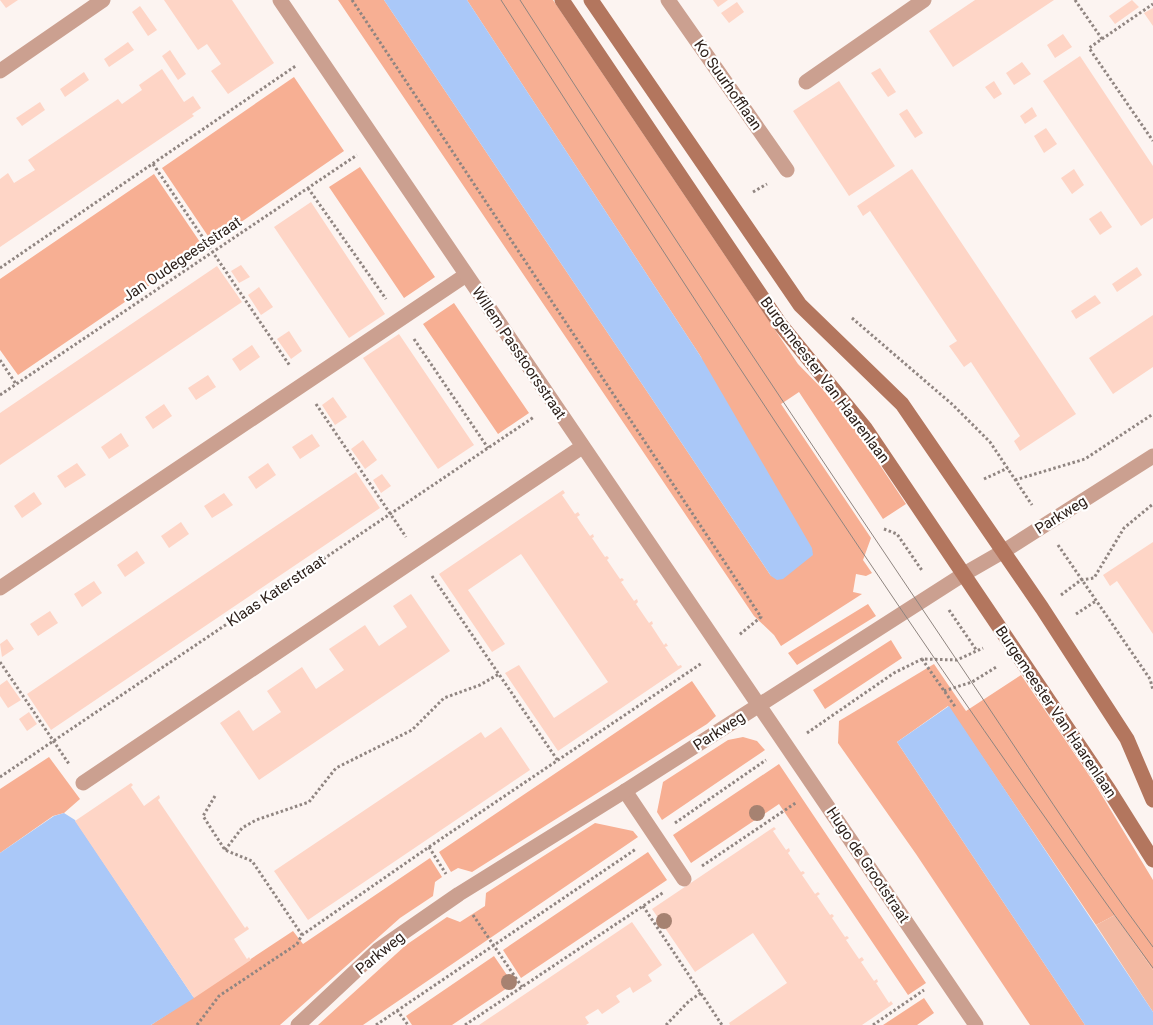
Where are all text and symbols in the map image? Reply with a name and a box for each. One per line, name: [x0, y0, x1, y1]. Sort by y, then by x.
street label: Ko Suurhofflaan: [690, 36, 766, 134]
street label: Jan Oudegeeststraat: [119, 213, 245, 305]
street label: Willem Passtoorsstraat: [468, 284, 570, 423]
street label: Burgemeester Van Haarenlaan: [757, 293, 893, 467]
street label: Parkweg: [1032, 492, 1090, 538]
street label: Klaas Katerstraat: [223, 551, 329, 631]
street label: Burgemeester Van Haarenlaan: [992, 623, 1120, 801]
street label: Parkweg: [690, 708, 748, 754]
street label: Hugo de Grootstraat: [823, 804, 913, 926]
street label: Parkweg: [352, 928, 408, 978]

